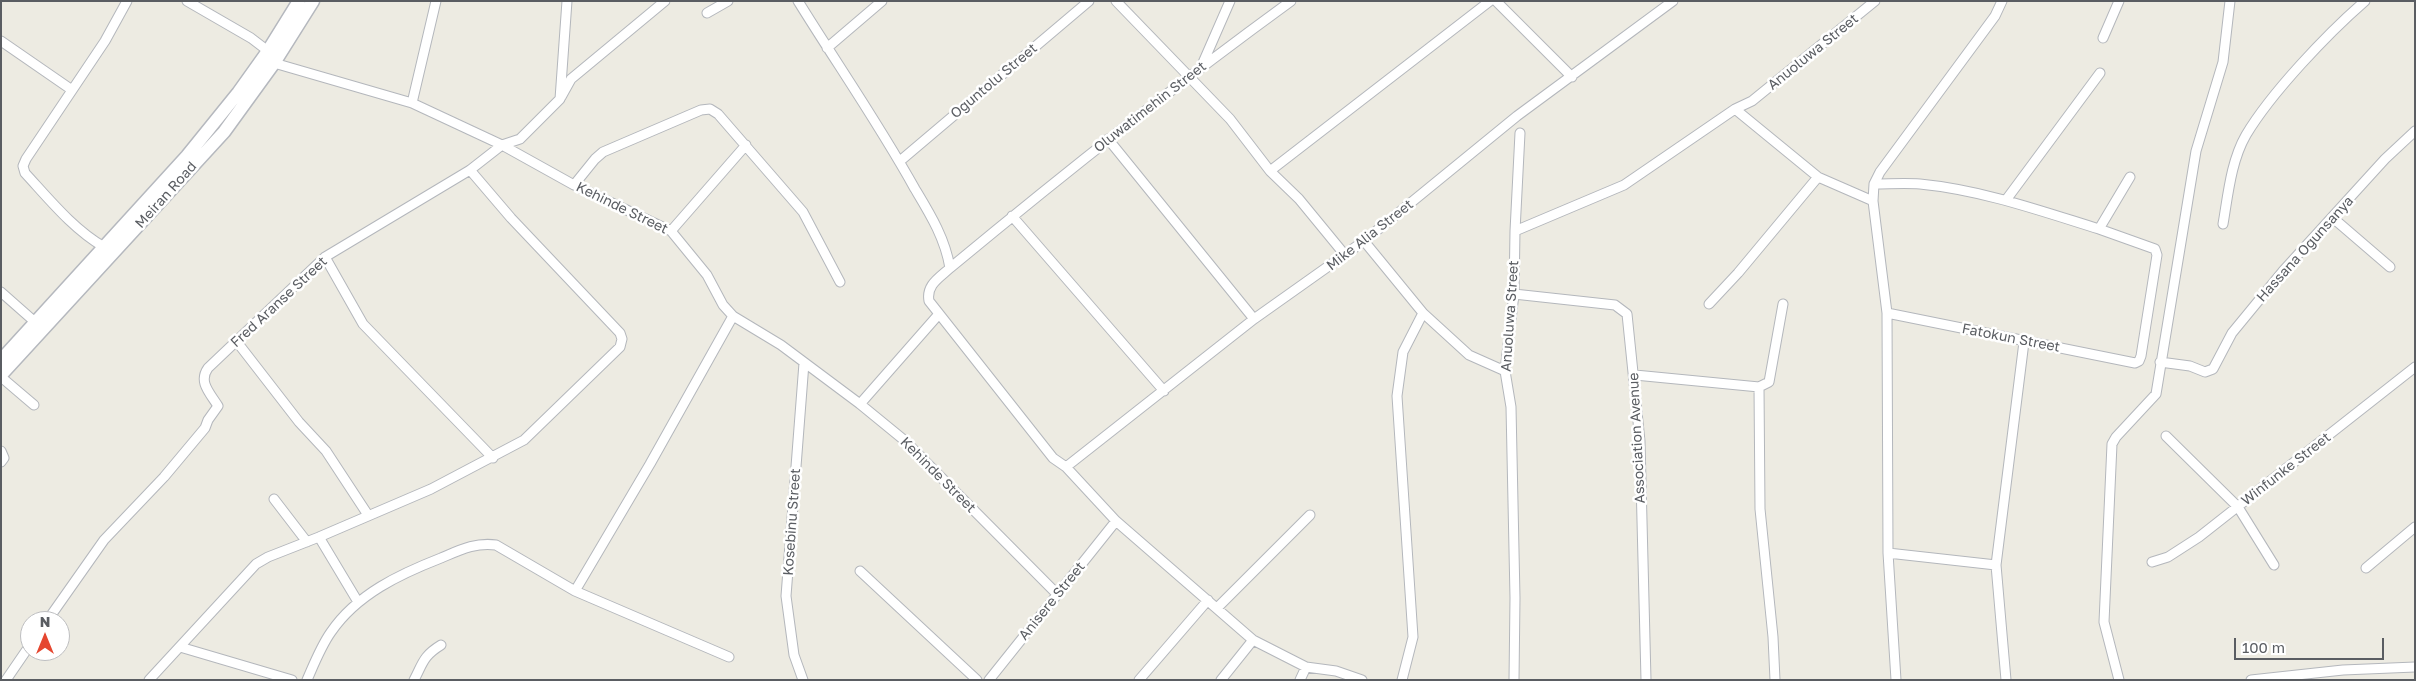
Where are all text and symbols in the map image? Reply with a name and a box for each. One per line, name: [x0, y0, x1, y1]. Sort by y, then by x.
street label: Anuoluwa Street: [1764, 10, 1862, 94]
street label: Oguntolu Street: [947, 40, 1041, 122]
street label: Oluwatimehin Street: [1090, 58, 1210, 156]
street label: Meiran Road: [132, 158, 200, 232]
street label: Kehinde Street: [573, 179, 671, 237]
street label: Hassana Ogunsanya: [2253, 193, 2357, 305]
street label: Mike Alia Street: [1323, 196, 1417, 274]
street label: Fred Aranse Street: [227, 253, 331, 351]
street label: Anuoluwa Street: [1498, 260, 1522, 372]
street label: Fatokun Street: [1960, 320, 2062, 356]
street label: Association Avenue: [1625, 372, 1649, 504]
street label: Winfunke Street: [2238, 429, 2334, 509]
street label: Kehinde Street: [897, 434, 979, 516]
street label: Kosebinu Street: [780, 468, 804, 576]
street label: Anisere Street: [1015, 559, 1089, 643]
north arrow: [20, 611, 70, 661]
text: N: [40, 613, 50, 630]
scale bar: [2236, 628, 2386, 660]
text: 100 m: [2242, 638, 2285, 656]

